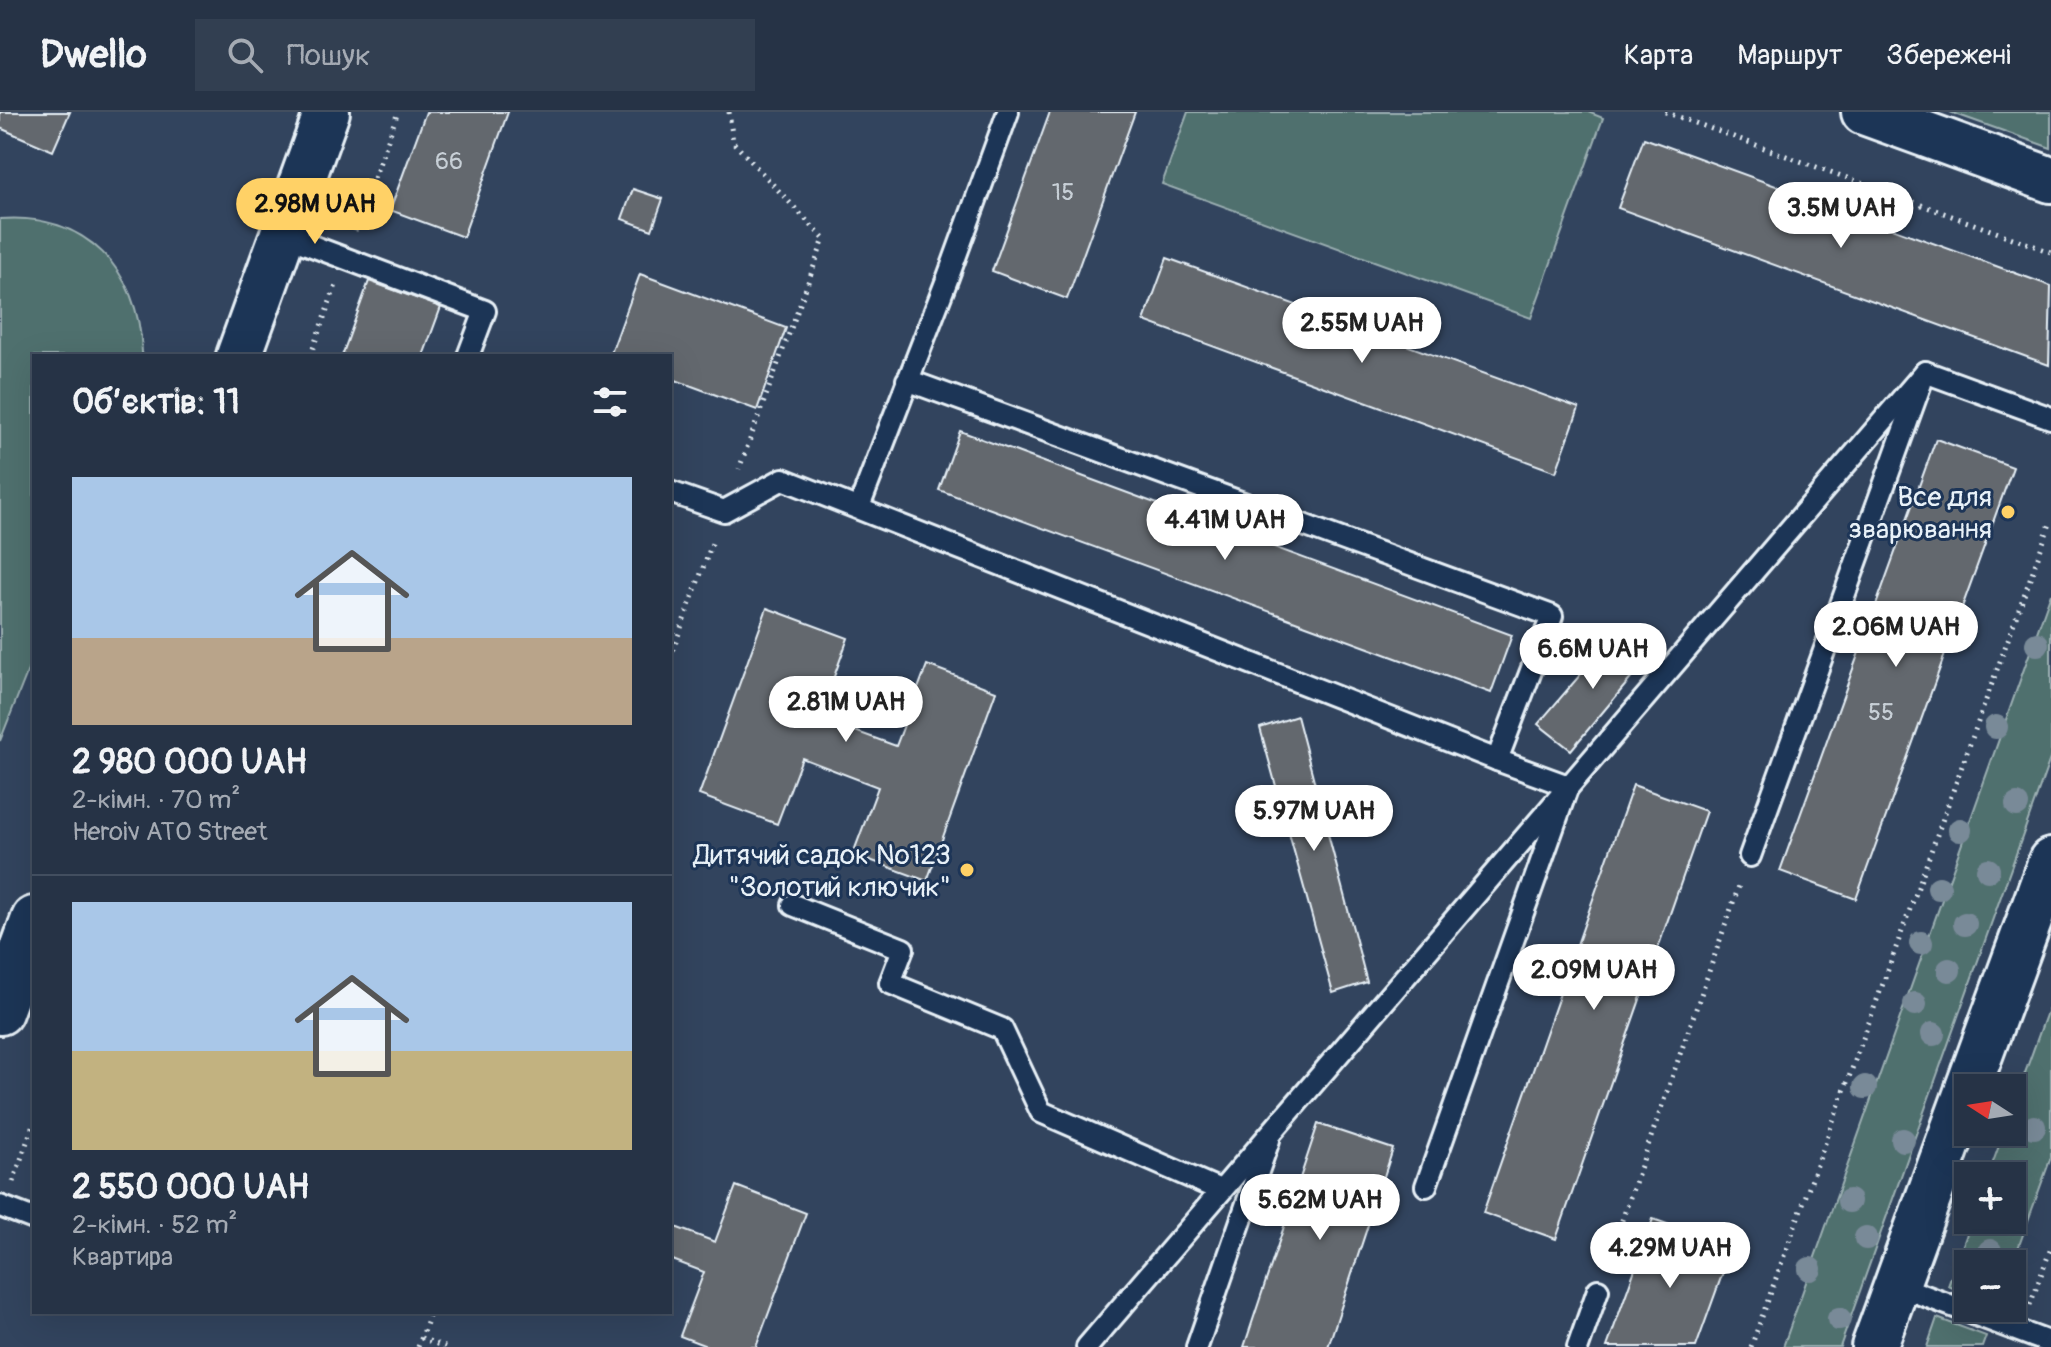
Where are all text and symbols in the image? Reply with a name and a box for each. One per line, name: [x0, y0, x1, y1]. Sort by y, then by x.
search box: [195, 19, 755, 91]
text: Dwello: [40, 31, 147, 79]
icon: search: [223, 33, 267, 77]
text: Пошук: [287, 37, 370, 74]
text: Карта: [1624, 38, 1693, 73]
text: Маршрут: [1737, 38, 1843, 73]
text: Збережені: [1887, 38, 2011, 73]
house number: 66: [435, 147, 463, 176]
pin: 2.98M UAH: [223, 178, 407, 246]
house number: 15: [1052, 178, 1074, 207]
pin: 3.5M UAH: [1758, 182, 1924, 250]
text: 2.98M UAH: [254, 188, 376, 220]
text: 3.5M UAH: [1786, 192, 1896, 224]
pin: 2.55M UAH: [1270, 297, 1454, 365]
text: 2.55M UAH: [1300, 307, 1424, 339]
icon: filters: [588, 380, 632, 424]
text: Об’єктів: 11: [72, 381, 240, 424]
place label: Все для зварювання: [1849, 480, 1992, 547]
pin: 4.41M UAH: [1133, 494, 1317, 562]
marker: Все для зварювання: [1999, 503, 2017, 521]
text: 4.41M UAH: [1165, 504, 1285, 536]
icon: home: [280, 529, 424, 673]
pin: 2.06M UAH: [1804, 601, 1988, 669]
text: 2.06M UAH: [1832, 611, 1960, 643]
pin: 6.6M UAH: [1510, 623, 1676, 691]
text: 6.6M UAH: [1538, 633, 1648, 665]
pin: 2.81M UAH: [754, 676, 938, 744]
text: 2.81M UAH: [787, 686, 905, 718]
house number: 55: [1868, 698, 1894, 727]
text: 2 980 000 UAH: [72, 741, 307, 784]
text: 2-кімн. · 70 m²: [72, 784, 240, 816]
pin: 5.97M UAH: [1222, 785, 1406, 853]
text: 5.97M UAH: [1253, 795, 1375, 827]
text: Heroiv ATO Street: [72, 816, 268, 848]
place label: Дитячий садок №123 "Золотий ключик": [692, 838, 951, 905]
marker: Дитячий садок №123 "Золотий ключик": [958, 861, 976, 879]
pin: 2.09M UAH: [1502, 944, 1686, 1012]
icon: home: [280, 954, 424, 1098]
text: 2.09M UAH: [1531, 954, 1657, 986]
north arrow: [1954, 1074, 2026, 1146]
map controls: [1954, 1074, 2026, 1322]
button: +: [1954, 1162, 2026, 1234]
text: 2 550 000 UAH: [72, 1166, 309, 1209]
pin: 5.62M UAH: [1228, 1174, 1412, 1242]
text: 5.62M UAH: [1258, 1184, 1382, 1216]
text: 2-кімн. · 52 m²: [72, 1209, 237, 1241]
pin: 4.29M UAH: [1578, 1222, 1762, 1290]
text: 4.29M UAH: [1608, 1232, 1732, 1264]
text: Квартира: [72, 1241, 173, 1273]
button: −: [1954, 1250, 2026, 1322]

